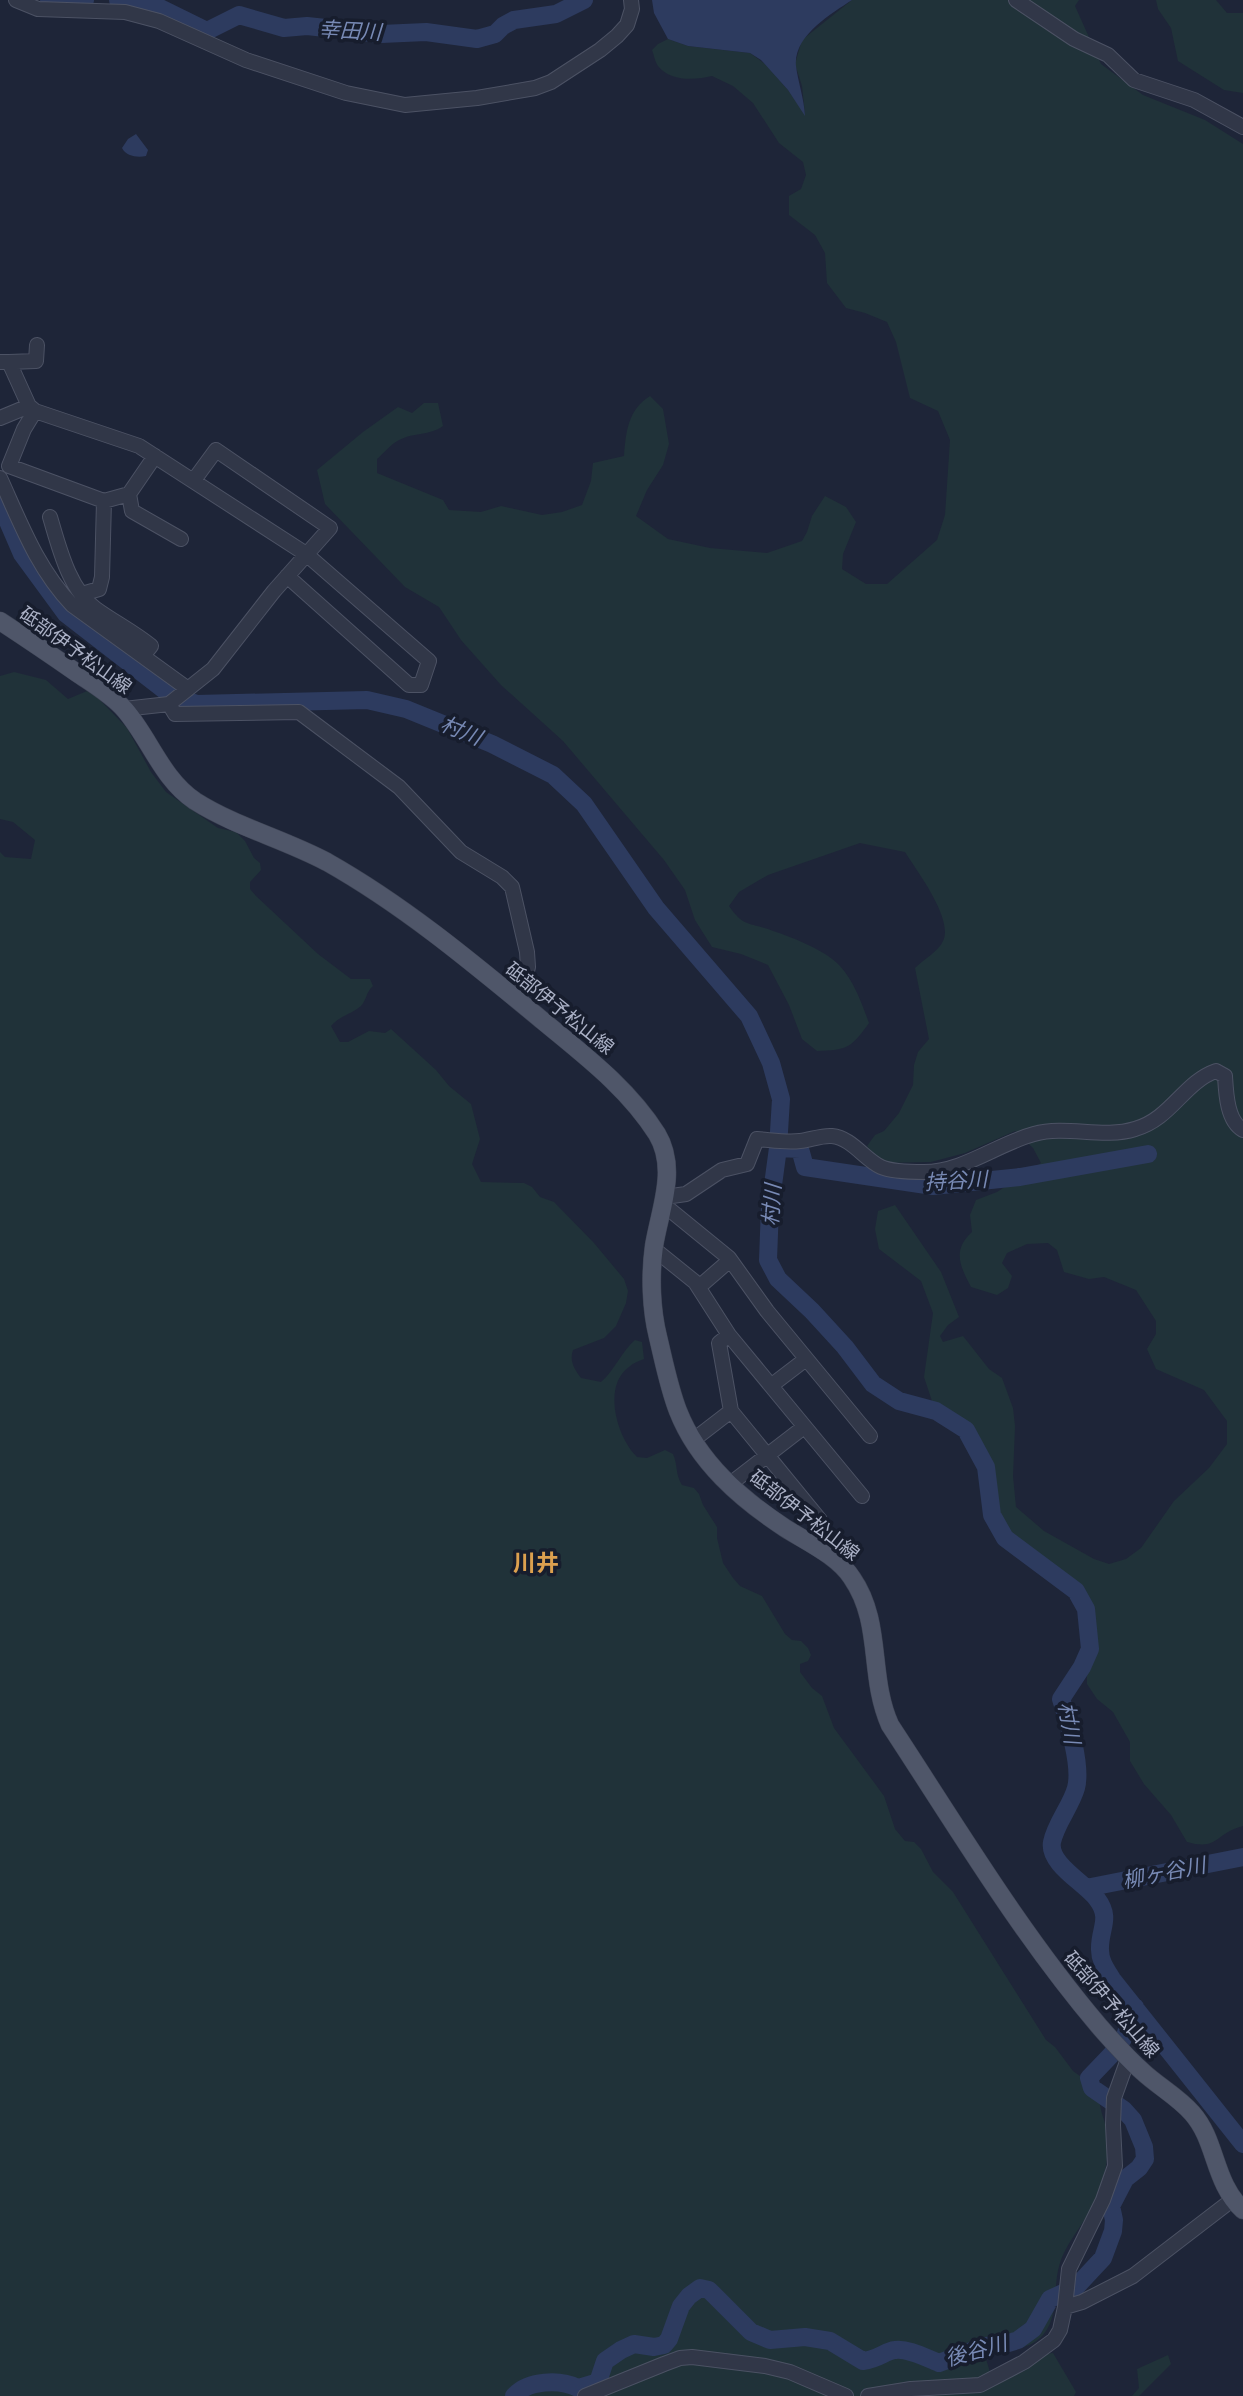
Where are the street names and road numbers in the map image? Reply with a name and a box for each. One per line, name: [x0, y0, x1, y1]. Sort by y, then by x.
street label: 砥部伊予松山線: [15, 602, 136, 699]
street label: 砥部伊予松山線: [501, 958, 619, 1059]
street label: 砥部伊予松山線: [745, 1465, 864, 1565]
street label: 砥部伊予松山線: [1059, 1947, 1164, 2062]

